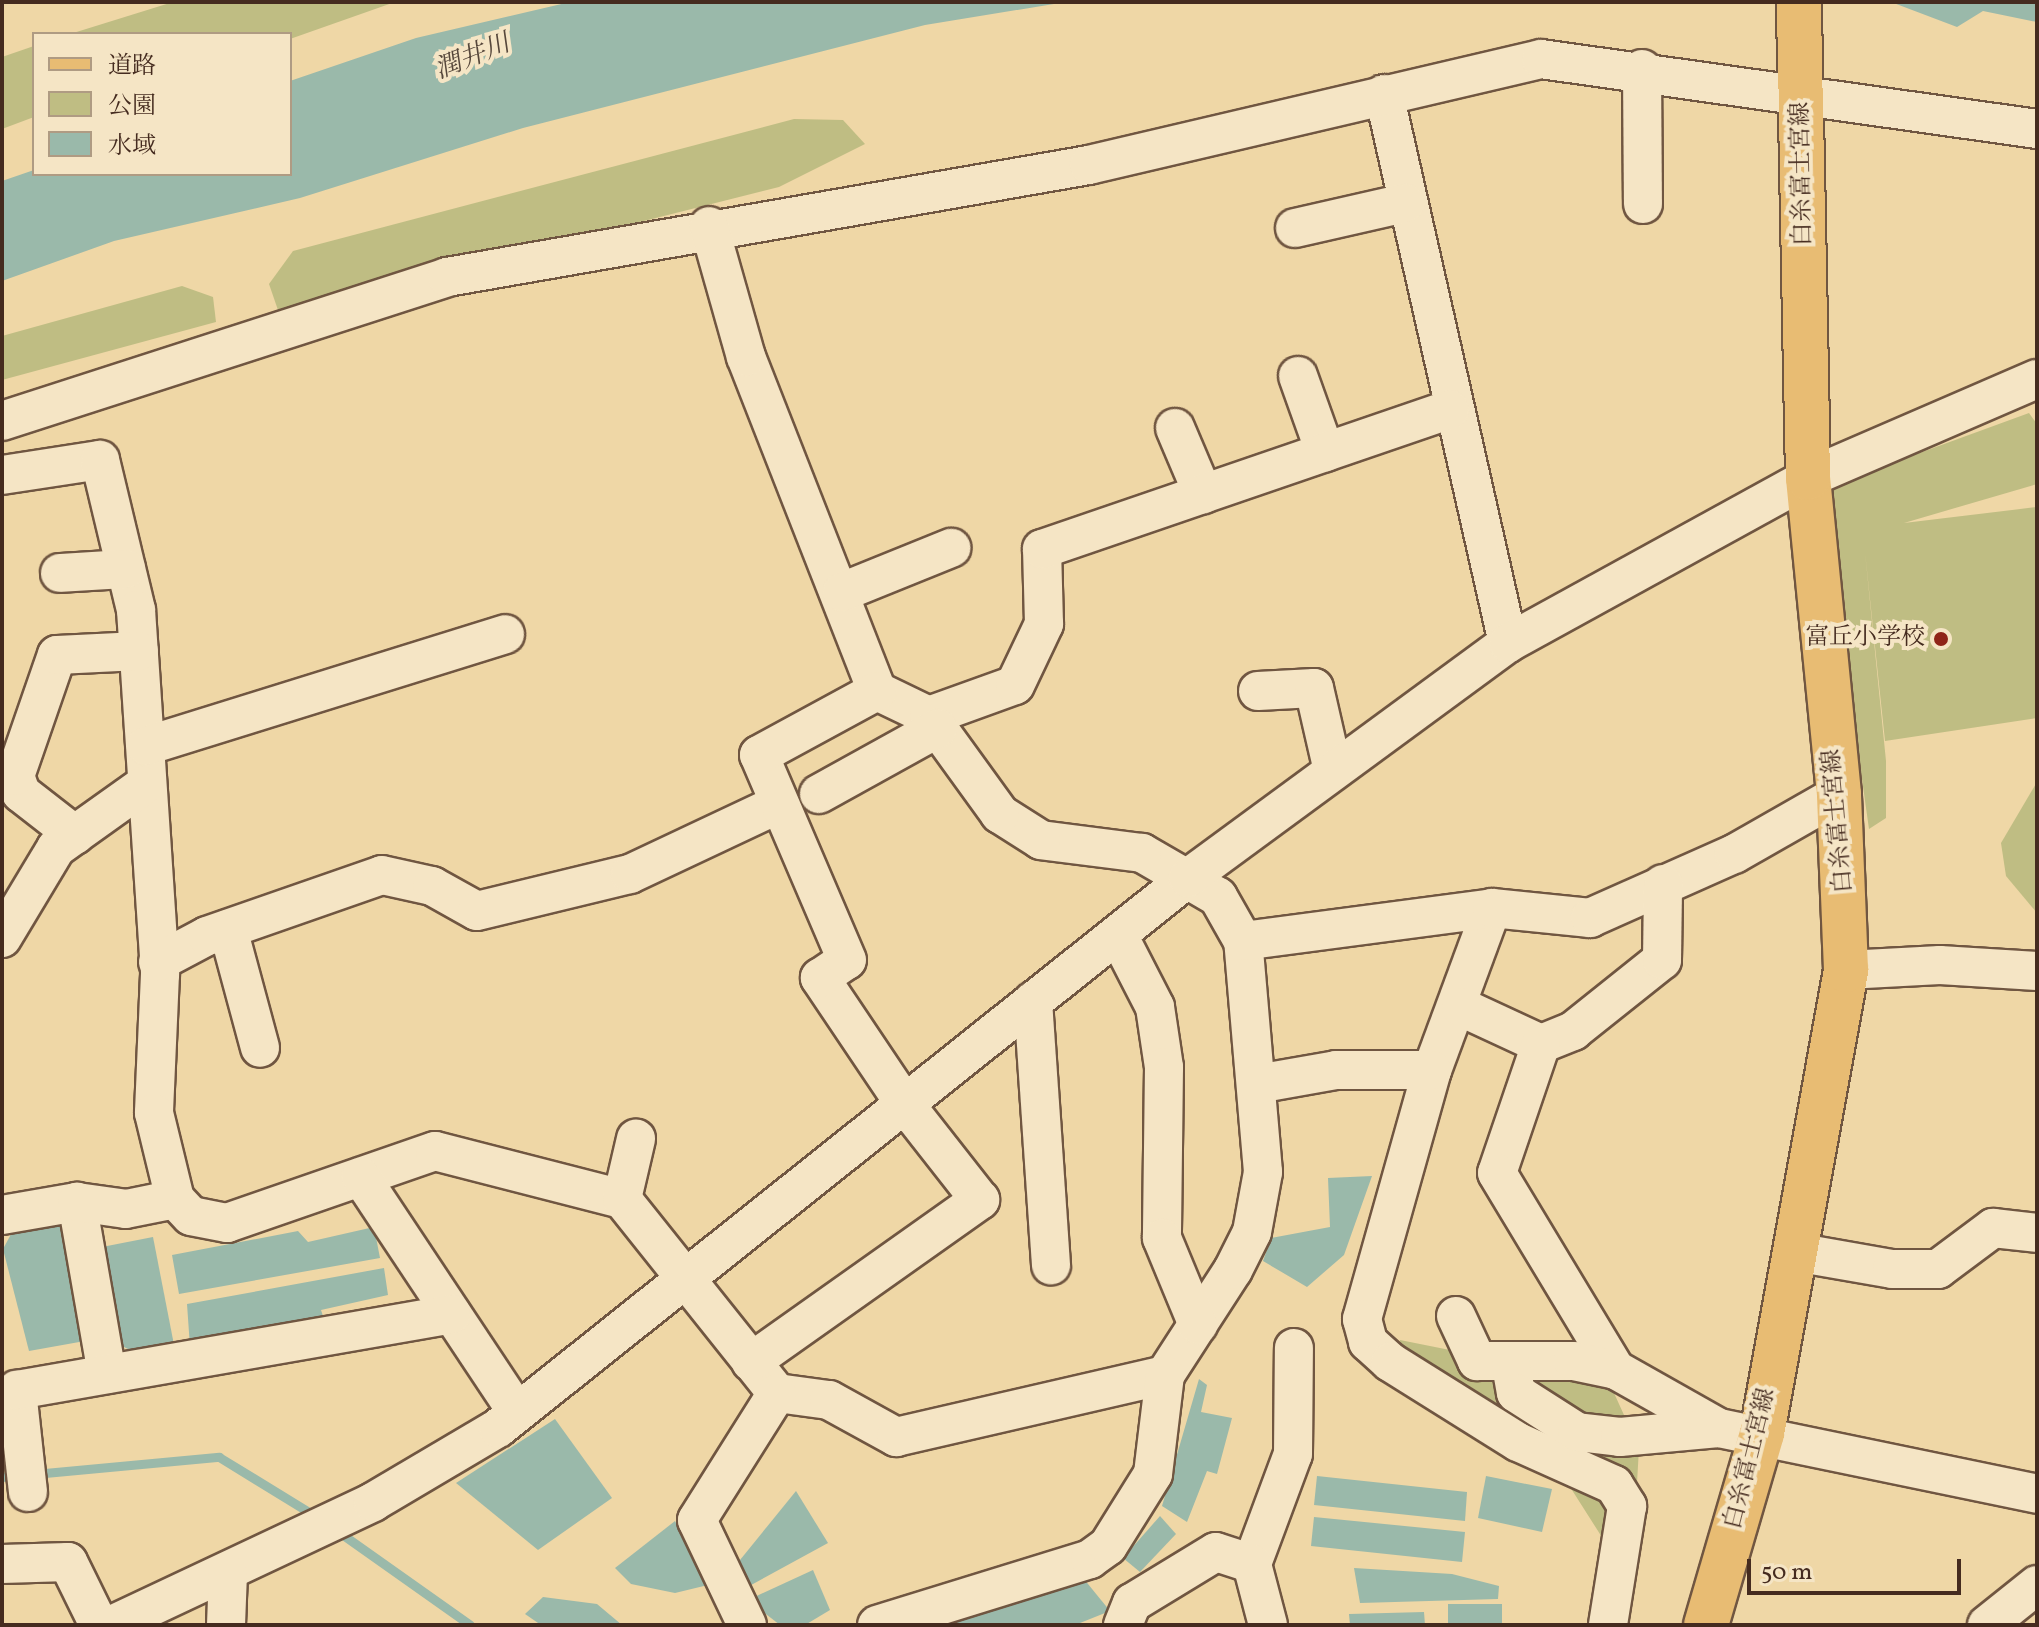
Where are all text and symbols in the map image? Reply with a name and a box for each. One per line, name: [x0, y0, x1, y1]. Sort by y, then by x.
water label: 潤井川: [431, 29, 515, 87]
legend: [32, 32, 292, 176]
text: 道路: [108, 50, 156, 84]
text: 公園: [108, 90, 156, 124]
street label: 白糸富士宮線: [1787, 102, 1819, 246]
text: 水域: [108, 130, 156, 164]
place label: 富丘小学校: [1805, 625, 1925, 653]
marker: 富丘小学校: [1932, 630, 1950, 648]
street label: 白糸富士宮線: [1818, 748, 1860, 894]
street label: 白糸富士宮線: [1720, 1386, 1782, 1532]
scale bar: [1751, 1543, 1965, 1593]
text: 50 m: [1761, 1556, 1813, 1590]

